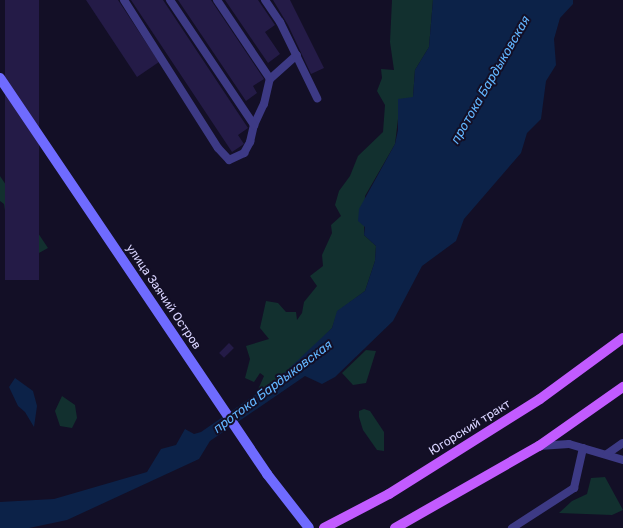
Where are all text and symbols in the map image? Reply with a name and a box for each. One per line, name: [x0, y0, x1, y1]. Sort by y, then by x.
water label: протока Бардыковская: [448, 13, 534, 147]
street label: улица Заячий Остров: [122, 242, 204, 352]
water label: протока Бардыковская: [210, 337, 336, 437]
street label: Югорский тракт: [426, 397, 514, 459]

